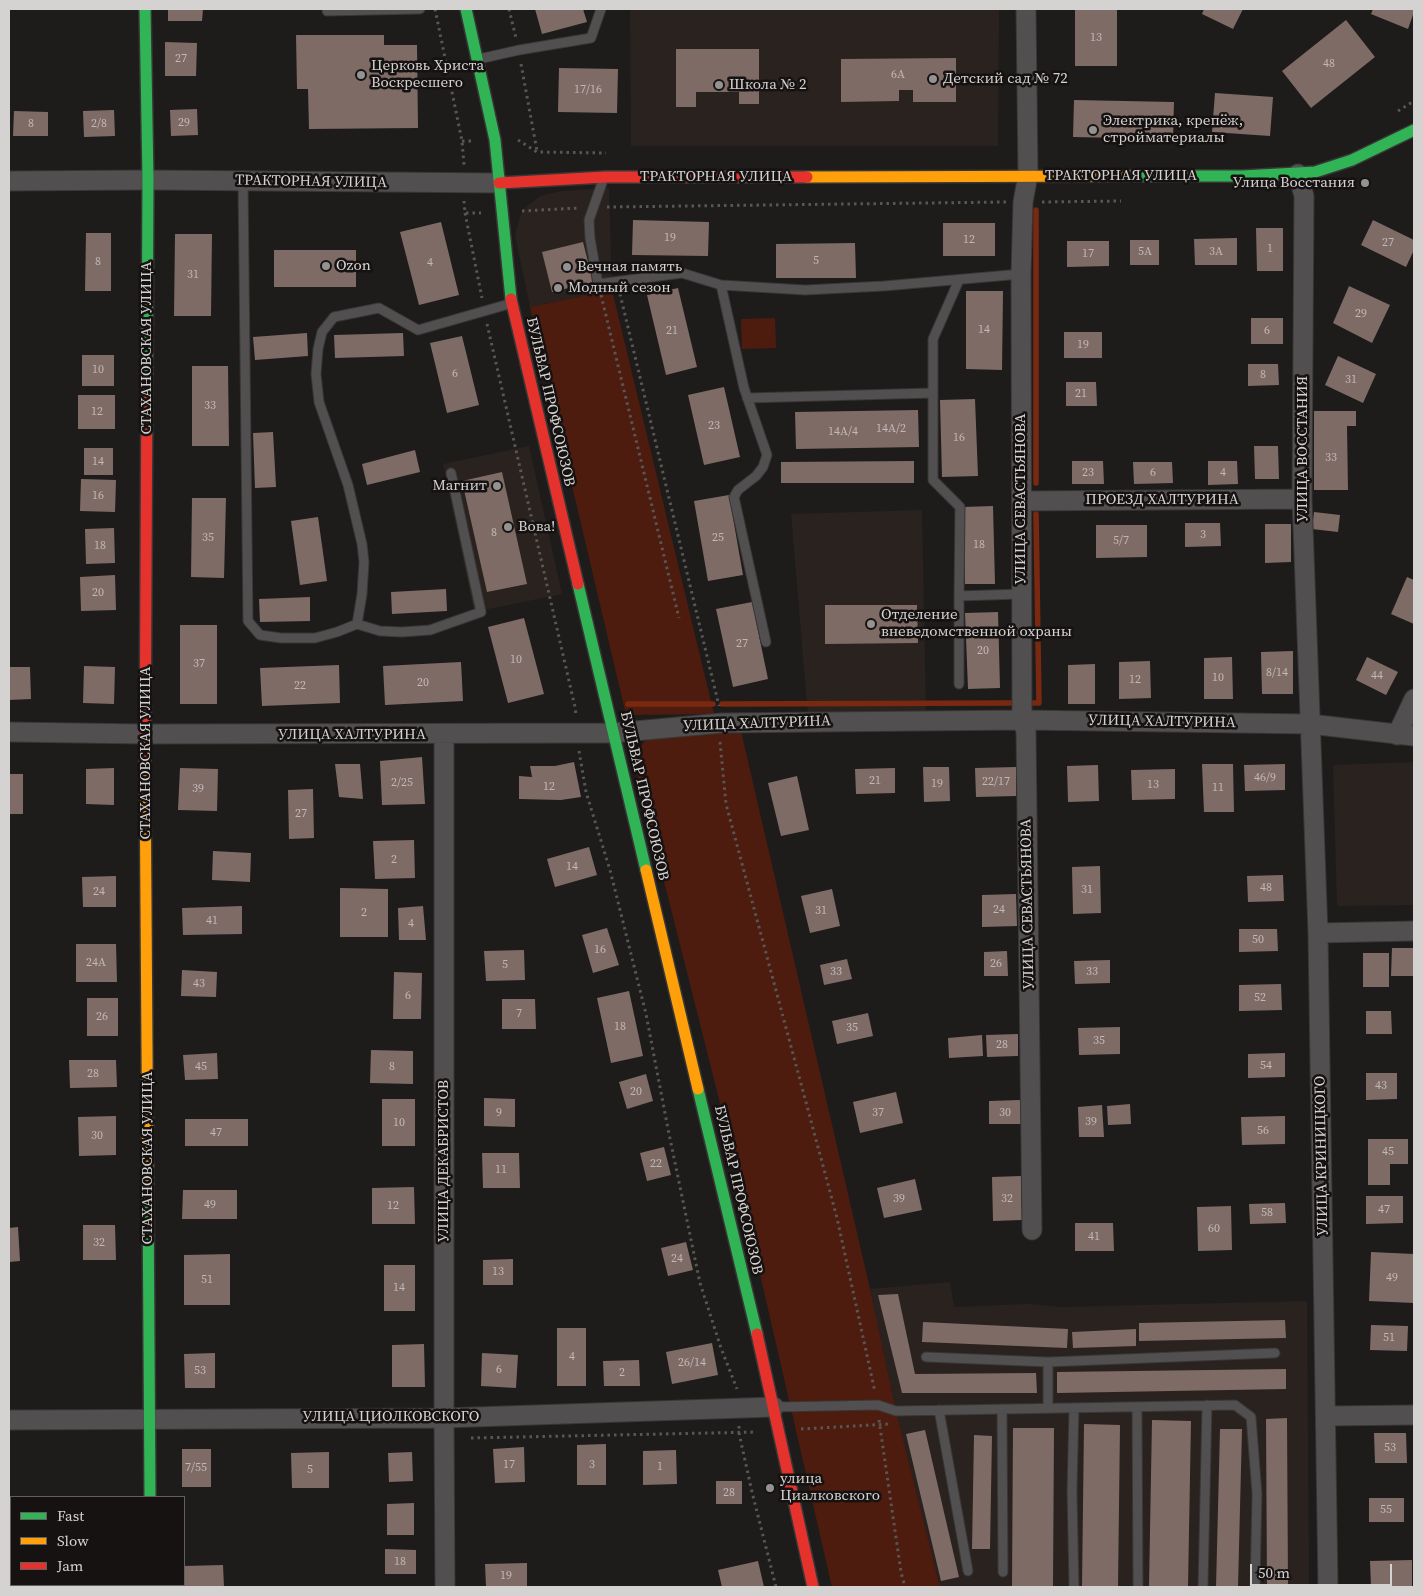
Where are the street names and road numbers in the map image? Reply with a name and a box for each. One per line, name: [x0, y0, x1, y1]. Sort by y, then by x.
street label: ТРАКТОРНАЯ УЛИЦА: [1045, 167, 1197, 185]
street label: ТРАКТОРНАЯ УЛИЦА: [640, 168, 792, 186]
street label: ТРАКТОРНАЯ УЛИЦА: [235, 172, 387, 192]
street label: СТАХАНОВСКАЯ УЛИЦА: [138, 262, 156, 434]
street label: БУЛЬВАР ПРОФСОЮЗОВ: [522, 316, 578, 488]
street label: УЛИЦА ВОССТАНИЯ: [1294, 376, 1312, 522]
street label: УЛИЦА СЕВАСТЬЯНОВА: [1012, 414, 1030, 584]
street label: ПРОЕЗД ХАЛТУРИНА: [1085, 491, 1239, 509]
street label: СТАХАНОВСКАЯ УЛИЦА: [137, 667, 155, 839]
street label: БУЛЬВАР ПРОФСОЮЗОВ: [616, 710, 672, 882]
street label: УЛИЦА ХАЛТУРИНА: [683, 712, 831, 736]
street label: УЛИЦА ХАЛТУРИНА: [1088, 712, 1236, 732]
street label: УЛИЦА ХАЛТУРИНА: [278, 726, 426, 744]
street label: УЛИЦА СЕВАСТЬЯНОВА: [1018, 818, 1038, 990]
street label: СТАХАНОВСКАЯ УЛИЦА: [139, 1072, 157, 1244]
street label: УЛИЦА КРИНИЦКОГО: [1312, 1076, 1332, 1236]
street label: УЛИЦА ДЕКАБРИСТОВ: [435, 1080, 453, 1242]
street label: БУЛЬВАР ПРОФСОЮЗОВ: [710, 1104, 766, 1276]
street label: УЛИЦА ЦИОЛКОВСКОГО: [303, 1408, 479, 1426]

